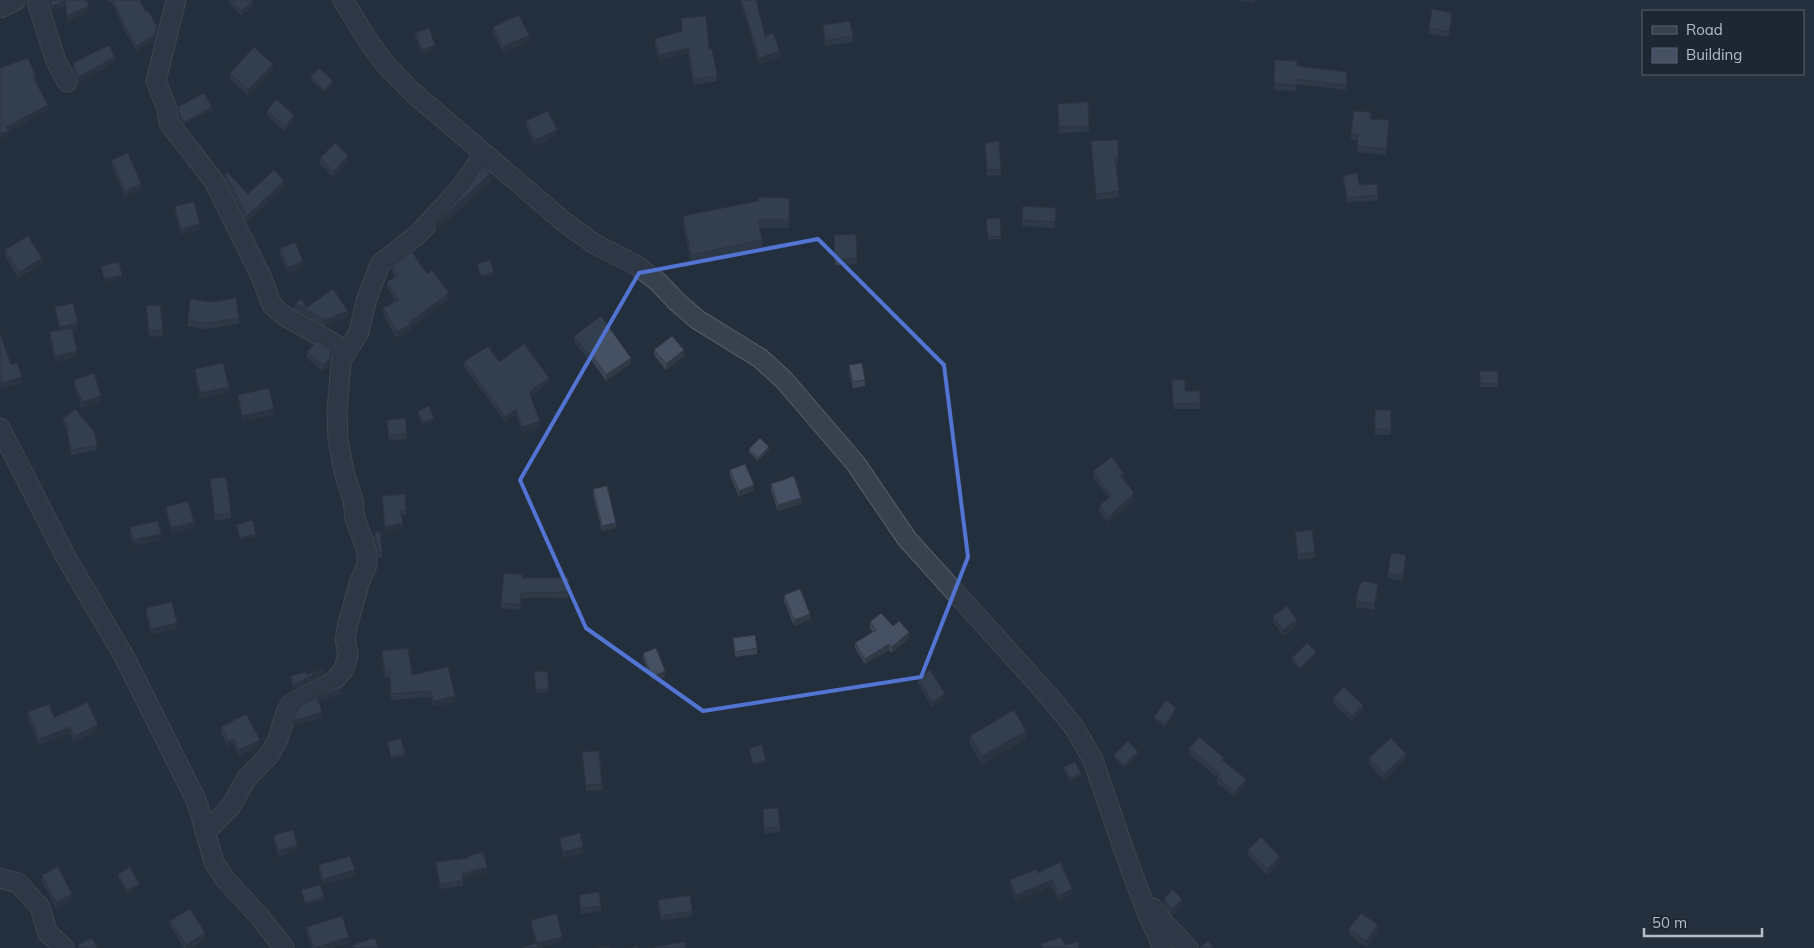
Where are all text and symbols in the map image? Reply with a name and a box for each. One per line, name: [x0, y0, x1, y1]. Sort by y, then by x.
legend: [1642, 10, 1804, 75]
text: Road: [1686, 20, 1723, 39]
text: Building: [1686, 45, 1742, 64]
scale bar: [1644, 906, 1762, 938]
text: 50 m: [1652, 913, 1687, 932]

